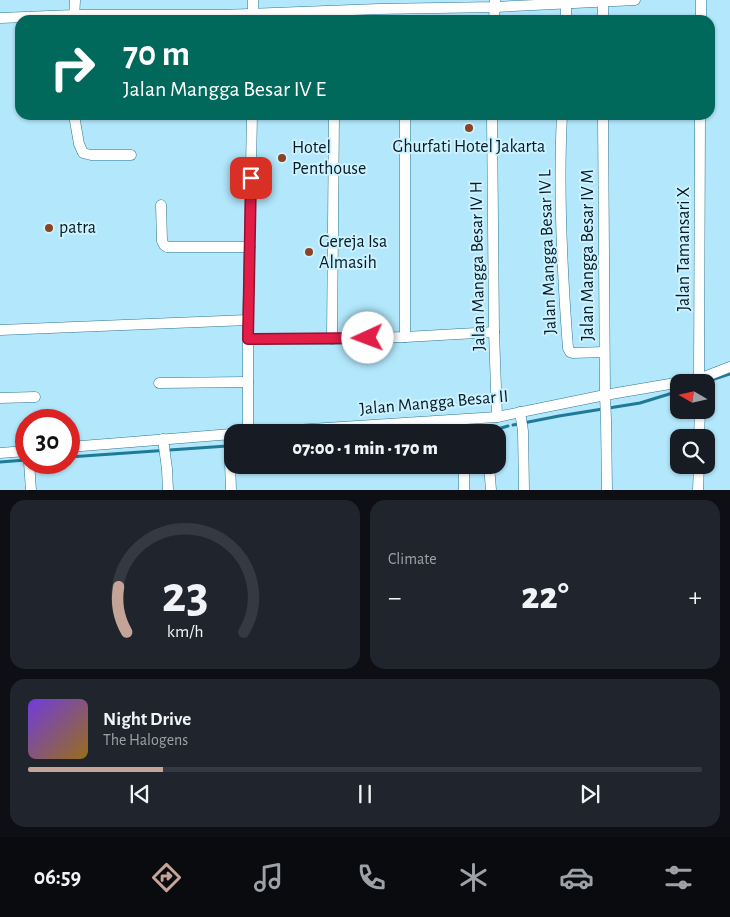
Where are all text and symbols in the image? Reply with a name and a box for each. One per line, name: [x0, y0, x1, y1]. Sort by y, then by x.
icon: right: [40, 35, 105, 100]
text: 70 m: [123, 37, 190, 72]
text: Jalan Mangga Besar IV E: [123, 78, 326, 100]
marker: Ghurfati Hotel Jakarta: [463, 122, 475, 134]
place label: Ghurfati Hotel Jakarta: [393, 138, 545, 156]
place label: Hotel Penthouse: [292, 139, 366, 178]
marker: Hotel Penthouse: [276, 152, 288, 164]
pin: [230, 157, 272, 199]
icon: arrive: [237, 164, 265, 192]
street label: Jalan Mangga Besar IV L: [536, 169, 560, 335]
street label: Jalan Mangga Besar IV M: [579, 169, 597, 341]
street label: Jalan Mangga Besar IV H: [468, 181, 488, 351]
street label: Jalan Tamansari X: [675, 186, 693, 311]
place label: patra: [59, 219, 96, 237]
marker: patra: [43, 222, 55, 234]
place label: Gereja Isa Almasih: [319, 233, 387, 272]
marker: Gereja Isa Almasih: [303, 246, 315, 258]
position arrow: [341, 311, 393, 363]
north arrow: [670, 374, 715, 419]
map controls: [670, 374, 715, 474]
street label: Jalan Mangga Besar II: [359, 388, 509, 418]
speed limit sign: 30: [15, 409, 80, 474]
button: search: [670, 429, 715, 474]
text: 07:00 · 1 min · 170 m: [292, 439, 438, 458]
text: Climate: [388, 551, 437, 567]
text: 23: [162, 569, 208, 621]
text: 22°: [521, 578, 569, 616]
text: −: [388, 584, 401, 612]
text: +: [689, 584, 702, 612]
text: km/h: [167, 623, 203, 641]
text: Night Drive: [103, 710, 191, 729]
text: The Halogens: [103, 732, 188, 748]
icon: previous: [126, 780, 154, 808]
icon: pause: [351, 780, 379, 808]
icon: next: [576, 780, 604, 808]
icon: directions: [149, 860, 184, 895]
icon: music: [251, 860, 286, 895]
icon: phone: [354, 860, 389, 895]
icon: climate: [456, 860, 491, 895]
icon: car: [559, 860, 594, 895]
icon: filters: [661, 860, 696, 895]
text: 06:59: [34, 866, 81, 888]

